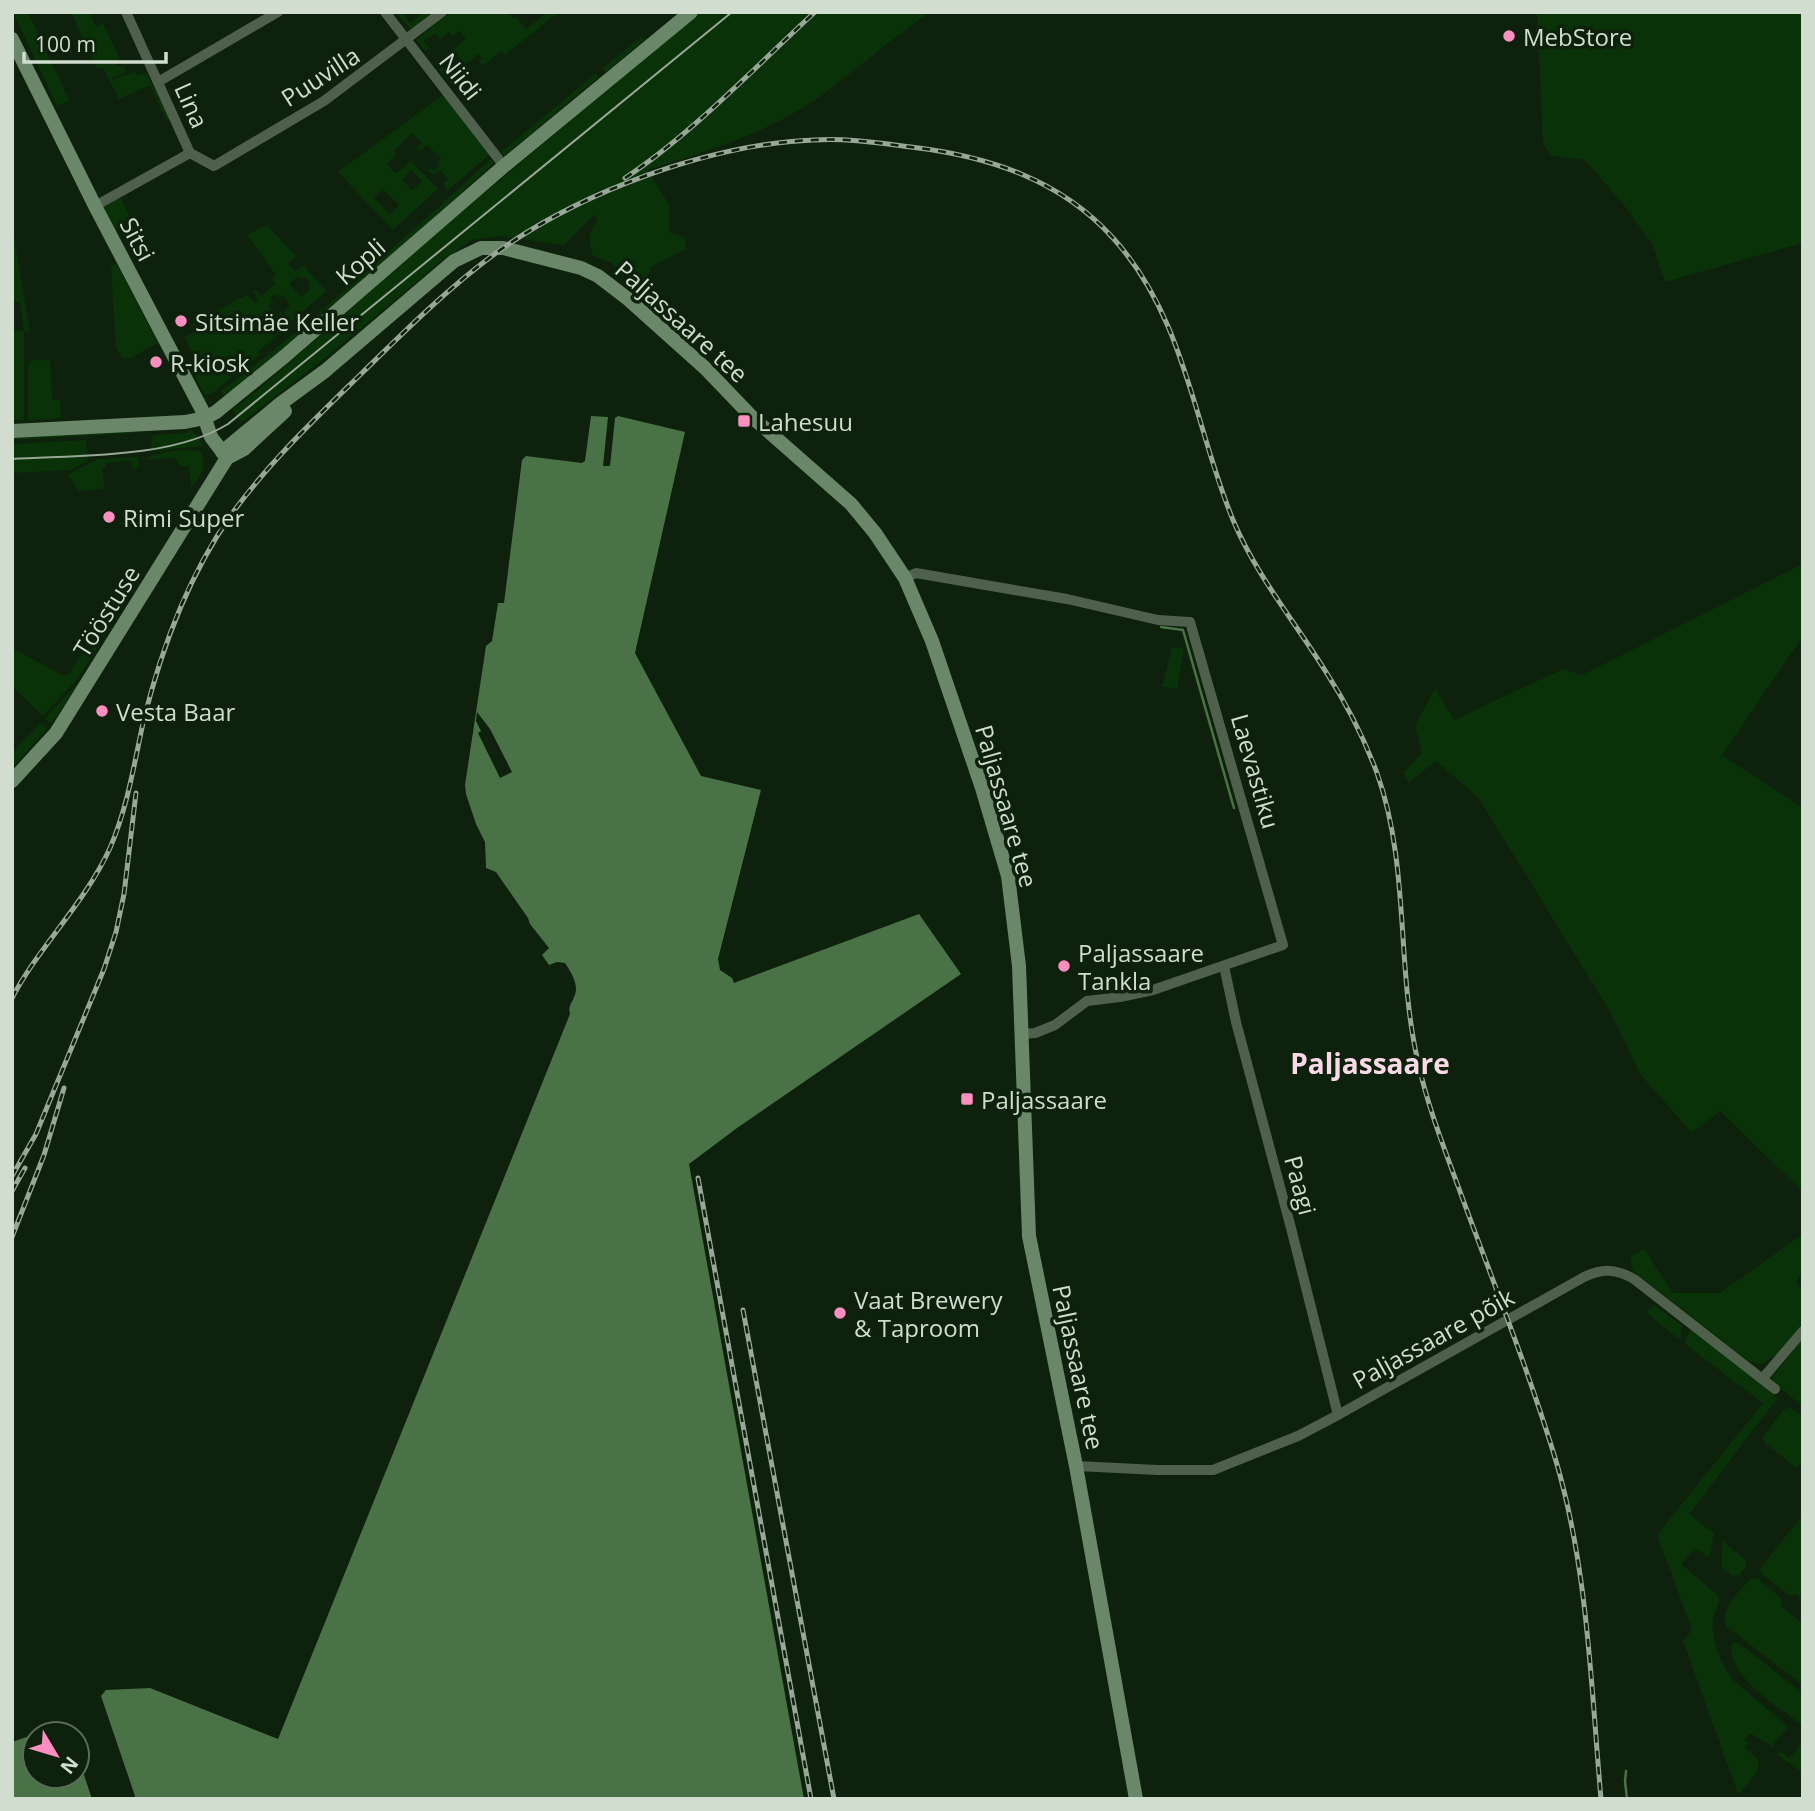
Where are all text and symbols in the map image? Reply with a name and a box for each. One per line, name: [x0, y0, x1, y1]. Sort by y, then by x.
place label: MebStore: [1523, 20, 1632, 53]
scale bar: [24, 21, 166, 65]
marker: MebStore: [1501, 28, 1517, 44]
text: 100 m: [35, 30, 96, 58]
street label: Puuvilla: [274, 38, 366, 114]
street label: Niidi: [432, 46, 490, 106]
street label: Lina: [167, 77, 217, 133]
street label: Sitsi: [113, 211, 163, 267]
street label: Kopli: [328, 230, 392, 292]
street label: Paljassaare tee: [609, 253, 755, 389]
place label: Sitsimäe Keller: [195, 305, 359, 338]
marker: Sitsimäe Keller: [173, 313, 189, 329]
place label: R-kiosk: [170, 346, 250, 379]
marker: R-kiosk: [148, 354, 164, 370]
place label: Lahesuu: [758, 405, 853, 438]
marker: Lahesuu: [736, 413, 752, 429]
place label: Rimi Super: [123, 501, 244, 534]
marker: Rimi Super: [101, 509, 117, 525]
street label: Tööstuse: [65, 559, 147, 663]
place label: Vesta Baar: [116, 695, 236, 728]
marker: Vesta Baar: [94, 703, 110, 719]
street label: Laevastiku: [1224, 710, 1288, 832]
street label: Paljassaare tee: [968, 721, 1046, 891]
place label: Paljassaare Tankla: [1078, 936, 1204, 997]
marker: Paljassaare Tankla: [1056, 958, 1072, 974]
district label: Paljassaare: [1290, 1044, 1450, 1082]
place label: Paljassaare: [981, 1083, 1107, 1116]
marker: Paljassaare: [959, 1091, 975, 1107]
street label: Paagi: [1277, 1152, 1325, 1218]
street label: Paljassaare põik: [1346, 1280, 1520, 1396]
street label: Paljassaare tee: [1045, 1281, 1113, 1453]
place label: Vaat Brewery & Taproom: [854, 1283, 1003, 1344]
marker: Vaat Brewery & Taproom: [832, 1305, 848, 1321]
north arrow: [21, 1720, 91, 1790]
text: N: [54, 1751, 84, 1780]

